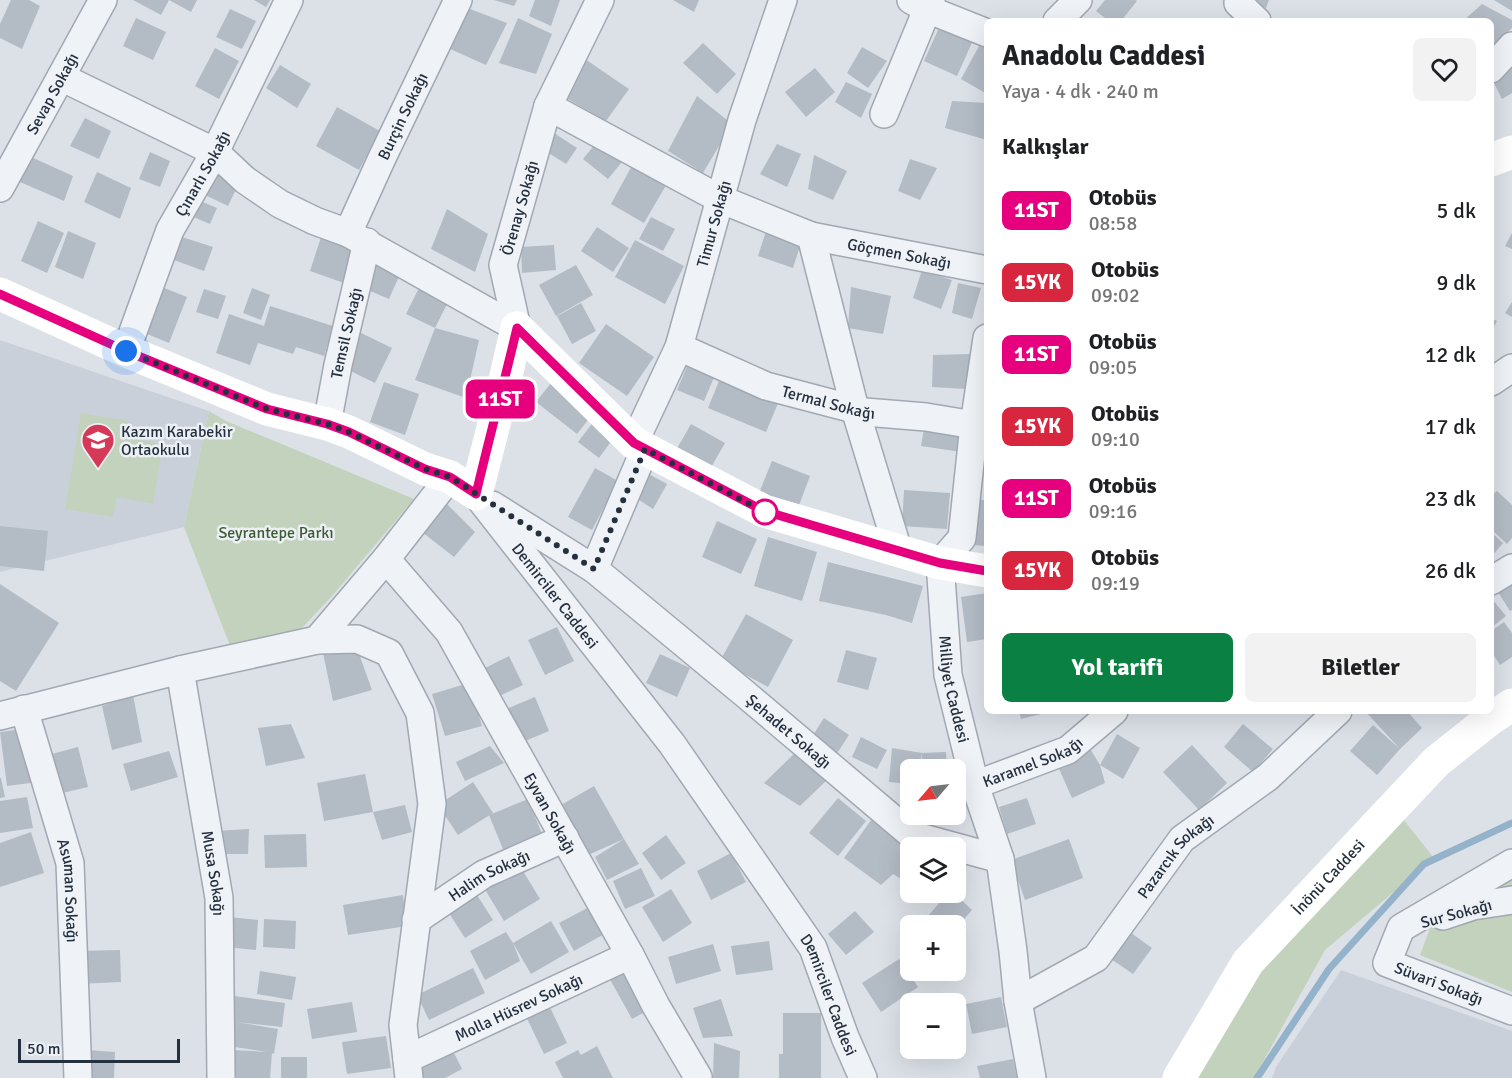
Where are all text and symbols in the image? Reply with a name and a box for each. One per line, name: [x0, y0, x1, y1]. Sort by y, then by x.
button: heart: [1413, 38, 1476, 101]
text: Anadolu Caddesi: [1002, 39, 1205, 73]
street label: Sevap Sokağı: [22, 49, 83, 138]
street label: Burçin Sokağı: [374, 69, 433, 163]
text: Yaya · 4 dk · 240 m: [1002, 79, 1159, 104]
street label: Çınarlı Sokağı: [171, 127, 235, 220]
text: Kalkışlar: [1002, 133, 1089, 160]
street label: Örenay Sokağı: [497, 158, 543, 258]
street label: Timur Sokağı: [693, 178, 736, 270]
text: Otobüs: [1089, 184, 1156, 211]
text: 11ST: [1014, 197, 1059, 223]
text: 5 dk: [1437, 197, 1476, 224]
text: 08:58: [1089, 211, 1137, 236]
street label: Göçmen Sokağı: [846, 234, 953, 274]
text: Otobüs: [1091, 256, 1159, 283]
text: 15YK: [1014, 269, 1061, 295]
text: 9 dk: [1437, 269, 1476, 296]
text: 09:02: [1091, 283, 1140, 308]
street label: Temsil Sokağı: [327, 286, 367, 380]
text: Otobüs: [1089, 328, 1156, 355]
your location: [111, 336, 141, 366]
text: 11ST: [1014, 341, 1059, 367]
text: 12 dk: [1425, 341, 1476, 368]
text: 09:05: [1089, 355, 1137, 380]
line badge: 11ST: [458, 380, 542, 418]
street label: Termal Sokağı: [779, 382, 876, 424]
text: 11ST: [478, 386, 522, 412]
text: Otobüs: [1091, 400, 1159, 427]
text: 15YK: [1014, 413, 1061, 439]
text: 17 dk: [1425, 413, 1476, 440]
school or university icon: Kazım Karabekir Ortaokulu: [80, 422, 116, 469]
place label: Kazım Karabekir Ortaokulu: [121, 422, 233, 460]
text: 09:10: [1091, 427, 1140, 452]
text: Otobüs: [1089, 472, 1156, 499]
text: 11ST: [1014, 485, 1059, 511]
text: 23 dk: [1425, 485, 1476, 512]
unlabelled marker: [752, 499, 778, 525]
text: 09:16: [1089, 499, 1137, 524]
park label: Seyrantepe Parkı: [218, 523, 334, 543]
street label: Demirciler Caddesi: [507, 539, 603, 653]
text: Otobüs: [1091, 544, 1159, 571]
text: 15YK: [1014, 557, 1061, 583]
text: 26 dk: [1425, 557, 1476, 584]
text: 09:19: [1091, 571, 1140, 596]
button: Yol tarifi: [1002, 633, 1233, 702]
button: Biletler: [1245, 633, 1476, 702]
street label: Milliyet Caddesi: [934, 635, 973, 745]
street label: Şehadet Sokağı: [742, 690, 835, 773]
street label: Karamel Sokağı: [980, 733, 1087, 792]
north arrow: [900, 759, 966, 825]
map controls: [900, 759, 966, 1059]
street label: Eyvan Sokağı: [519, 769, 580, 858]
street label: Pazarcık Sokağı: [1133, 810, 1218, 903]
street label: Musa Sokağı: [197, 829, 228, 916]
street label: İnönü Caddesi: [1288, 835, 1369, 920]
street label: Asuman Sokağı: [52, 836, 82, 943]
button: layers: [900, 837, 966, 903]
street label: Halim Sokağı: [445, 846, 533, 906]
street label: Sur Sokağı: [1418, 895, 1494, 933]
button: +: [900, 915, 966, 981]
street label: Demirciler Caddesi: [795, 930, 861, 1059]
street label: Süvari Sokağı: [1392, 958, 1486, 1010]
street label: Molla Hüsrev Sokağı: [452, 969, 586, 1046]
button: −: [900, 993, 966, 1059]
scale bar: [18, 1036, 180, 1064]
text: 50 m: [27, 1039, 61, 1059]

